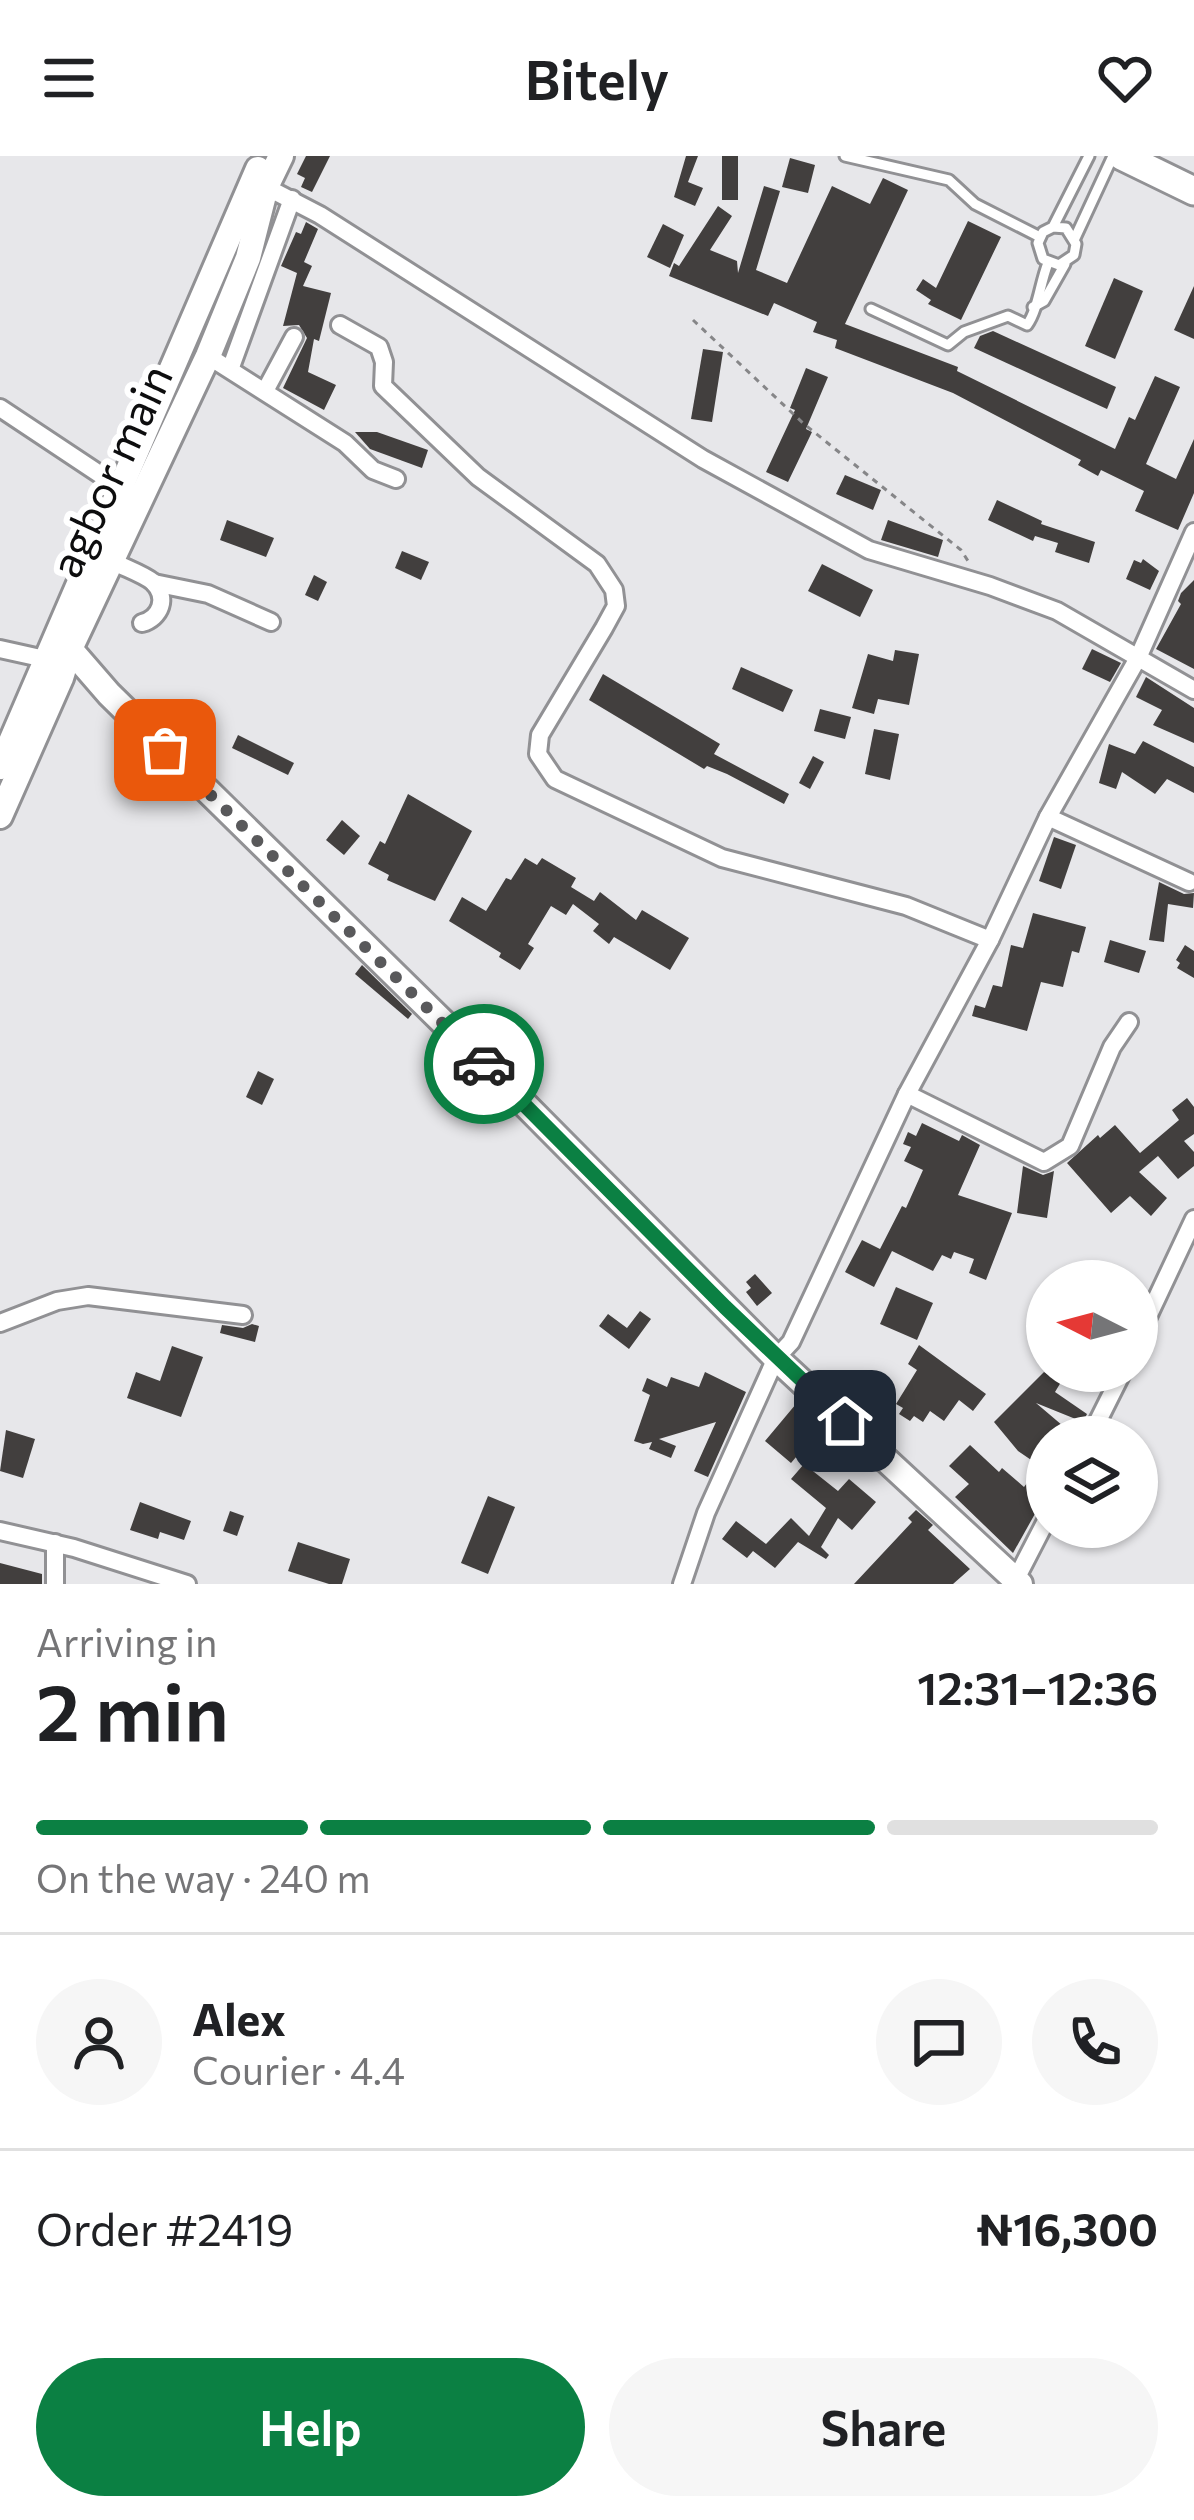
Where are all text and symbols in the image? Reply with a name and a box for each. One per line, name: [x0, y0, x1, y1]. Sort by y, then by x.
icon: menu: [36, 45, 102, 111]
text: Bitely: [525, 45, 669, 111]
icon: heart: [1092, 45, 1158, 111]
street label: agbor main: [36, 355, 182, 585]
pin: [114, 699, 216, 801]
icon: bag: [132, 717, 198, 783]
courier: [424, 1004, 544, 1124]
icon: car: [451, 1031, 517, 1097]
north arrow: [1026, 1260, 1158, 1392]
map controls: [1026, 1260, 1158, 1548]
pin: [794, 1370, 896, 1472]
icon: home: [812, 1388, 878, 1454]
button: layers: [1026, 1416, 1158, 1548]
text: Arriving in: [36, 1617, 217, 1665]
text: 12:31–12:36: [917, 1659, 1158, 1714]
text: 2 min: [36, 1662, 229, 1757]
text: On the way · 240 m: [36, 1853, 370, 1901]
button: person: [36, 1979, 162, 2105]
button: chat: [876, 1979, 1002, 2105]
button: phone: [1032, 1979, 1158, 2105]
text: Alex: [192, 1990, 286, 2045]
text: Courier · 4.4: [192, 2045, 405, 2093]
text: Order #2419: [36, 2200, 293, 2255]
text: ₦16,300: [976, 2200, 1158, 2255]
button: Help: [36, 2358, 585, 2496]
button: Share: [609, 2358, 1158, 2496]

